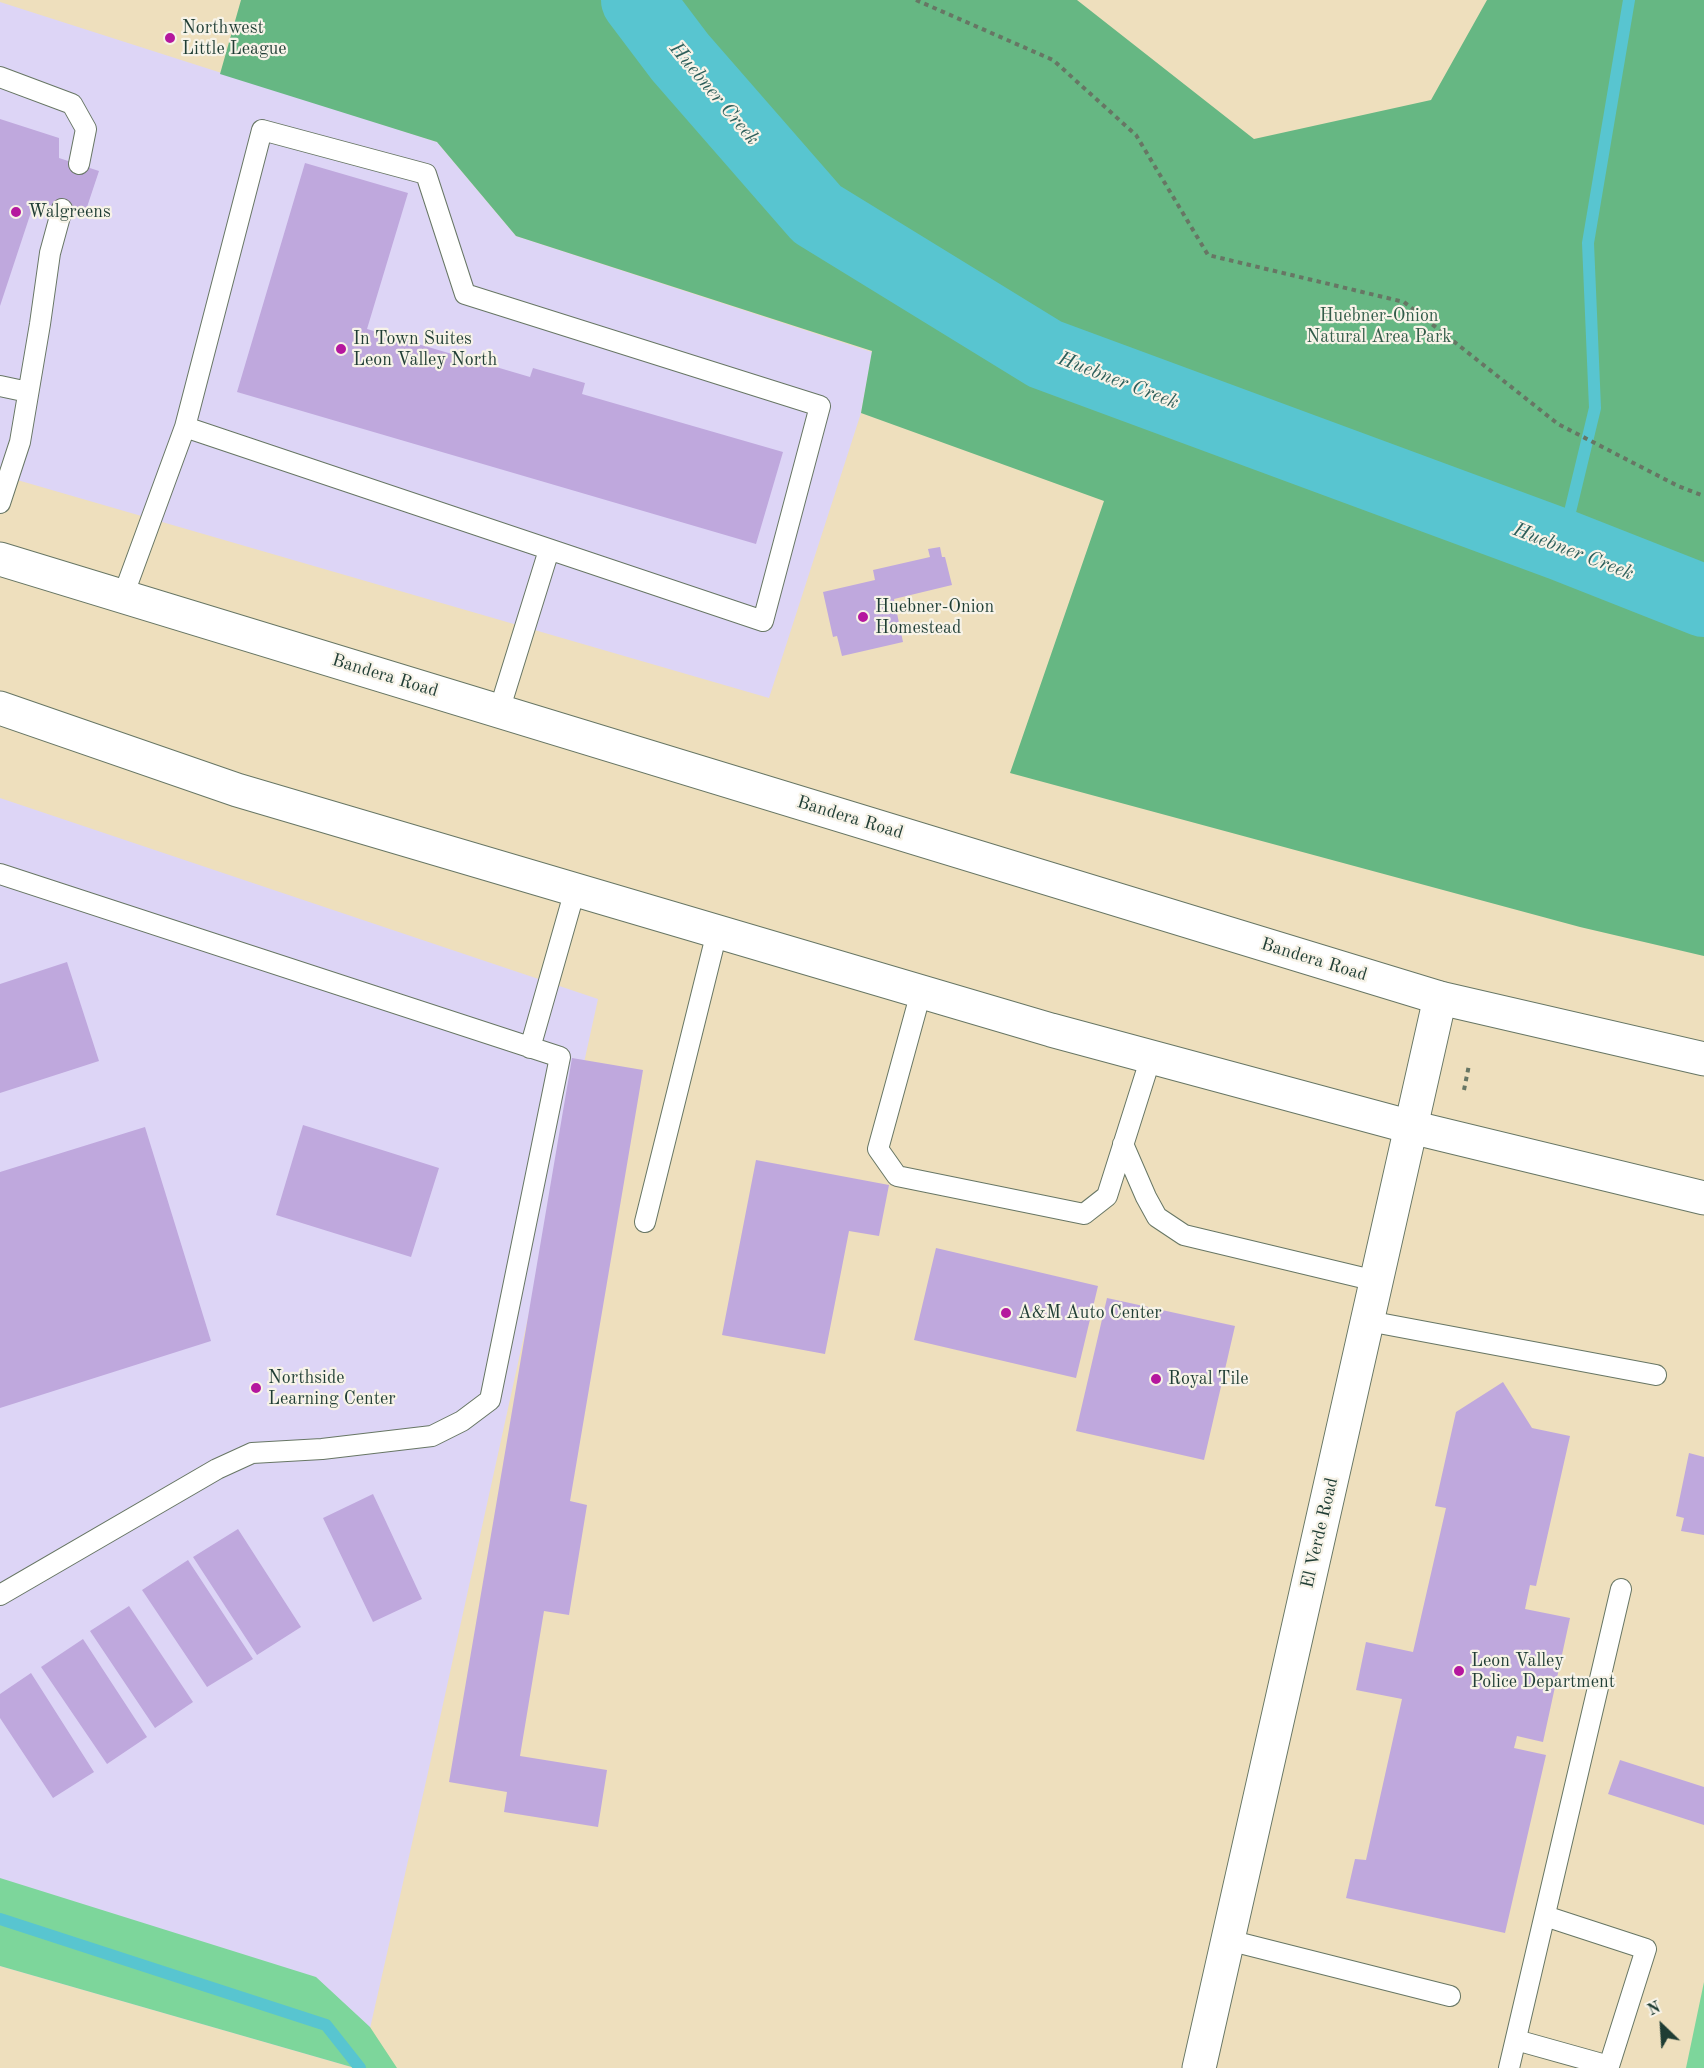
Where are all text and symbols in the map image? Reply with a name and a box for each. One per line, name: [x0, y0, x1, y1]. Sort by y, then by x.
place label: Northwest Little League: [182, 17, 287, 60]
marker: Northwest Little League: [163, 31, 177, 45]
water label: Huebner Creek: [664, 38, 764, 150]
place label: Walgreens: [28, 201, 111, 223]
marker: Walgreens: [9, 205, 23, 219]
park label: Huebner-Onion Natural Area Park: [1306, 305, 1452, 348]
place label: In Town Suites Leon Valley North: [353, 328, 497, 370]
marker: In Town Suites Leon Valley North: [334, 342, 348, 356]
water label: Huebner Creek: [1054, 347, 1182, 415]
water label: Huebner Creek: [1509, 518, 1637, 586]
place label: Huebner-Onion Homestead: [875, 596, 994, 638]
marker: Huebner-Onion Homestead: [856, 610, 870, 624]
street label: Bandera Road: [329, 650, 441, 702]
street label: Bandera Road: [794, 792, 906, 844]
street label: Bandera Road: [1258, 934, 1370, 986]
place label: A&M Auto Center: [1018, 1302, 1162, 1324]
marker: A&M Auto Center: [999, 1306, 1013, 1320]
place label: Northside Learning Center: [268, 1367, 396, 1410]
place label: Royal Tile: [1168, 1368, 1248, 1390]
marker: Royal Tile: [1149, 1372, 1163, 1386]
marker: Northside Learning Center: [249, 1381, 263, 1395]
street label: El Verde Road: [1297, 1476, 1343, 1590]
place label: Leon Valley Police Department: [1471, 1650, 1615, 1692]
marker: Leon Valley Police Department: [1452, 1664, 1466, 1678]
north arrow: [1632, 1996, 1692, 2056]
text: N: [1645, 2000, 1663, 2020]

